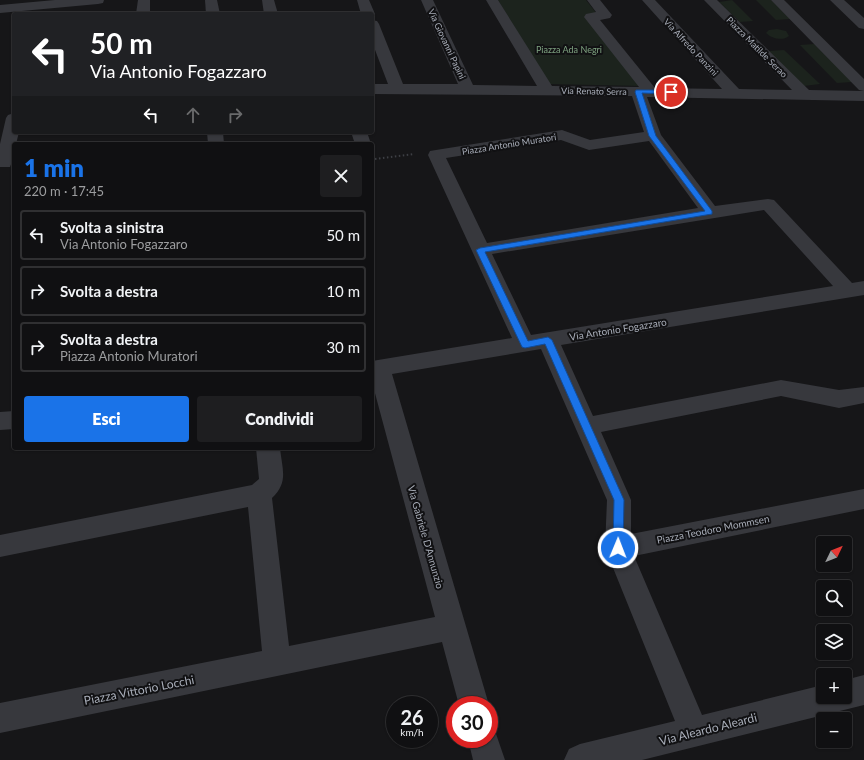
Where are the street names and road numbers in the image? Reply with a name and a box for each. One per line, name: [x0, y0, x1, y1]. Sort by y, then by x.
street label: Via Giovanni Papini: [426, 7, 468, 81]
street label: Piazza Matilde Serao: [724, 14, 790, 80]
street label: Via Alfredo Panzini: [662, 16, 720, 78]
street label: Via Renato Serra: [561, 85, 627, 97]
street label: Piazza Antonio Muratori: [461, 131, 557, 157]
street label: Via Antonio Fogazzaro: [569, 315, 668, 343]
street label: Via Gabriele D'Annunzio: [406, 484, 447, 590]
street label: Piazza Teodoro Mommsen: [656, 512, 770, 546]
street label: Piazza Vittorio Locchi: [83, 672, 196, 708]
street label: Via Aleardo Aleardi: [658, 710, 759, 748]

